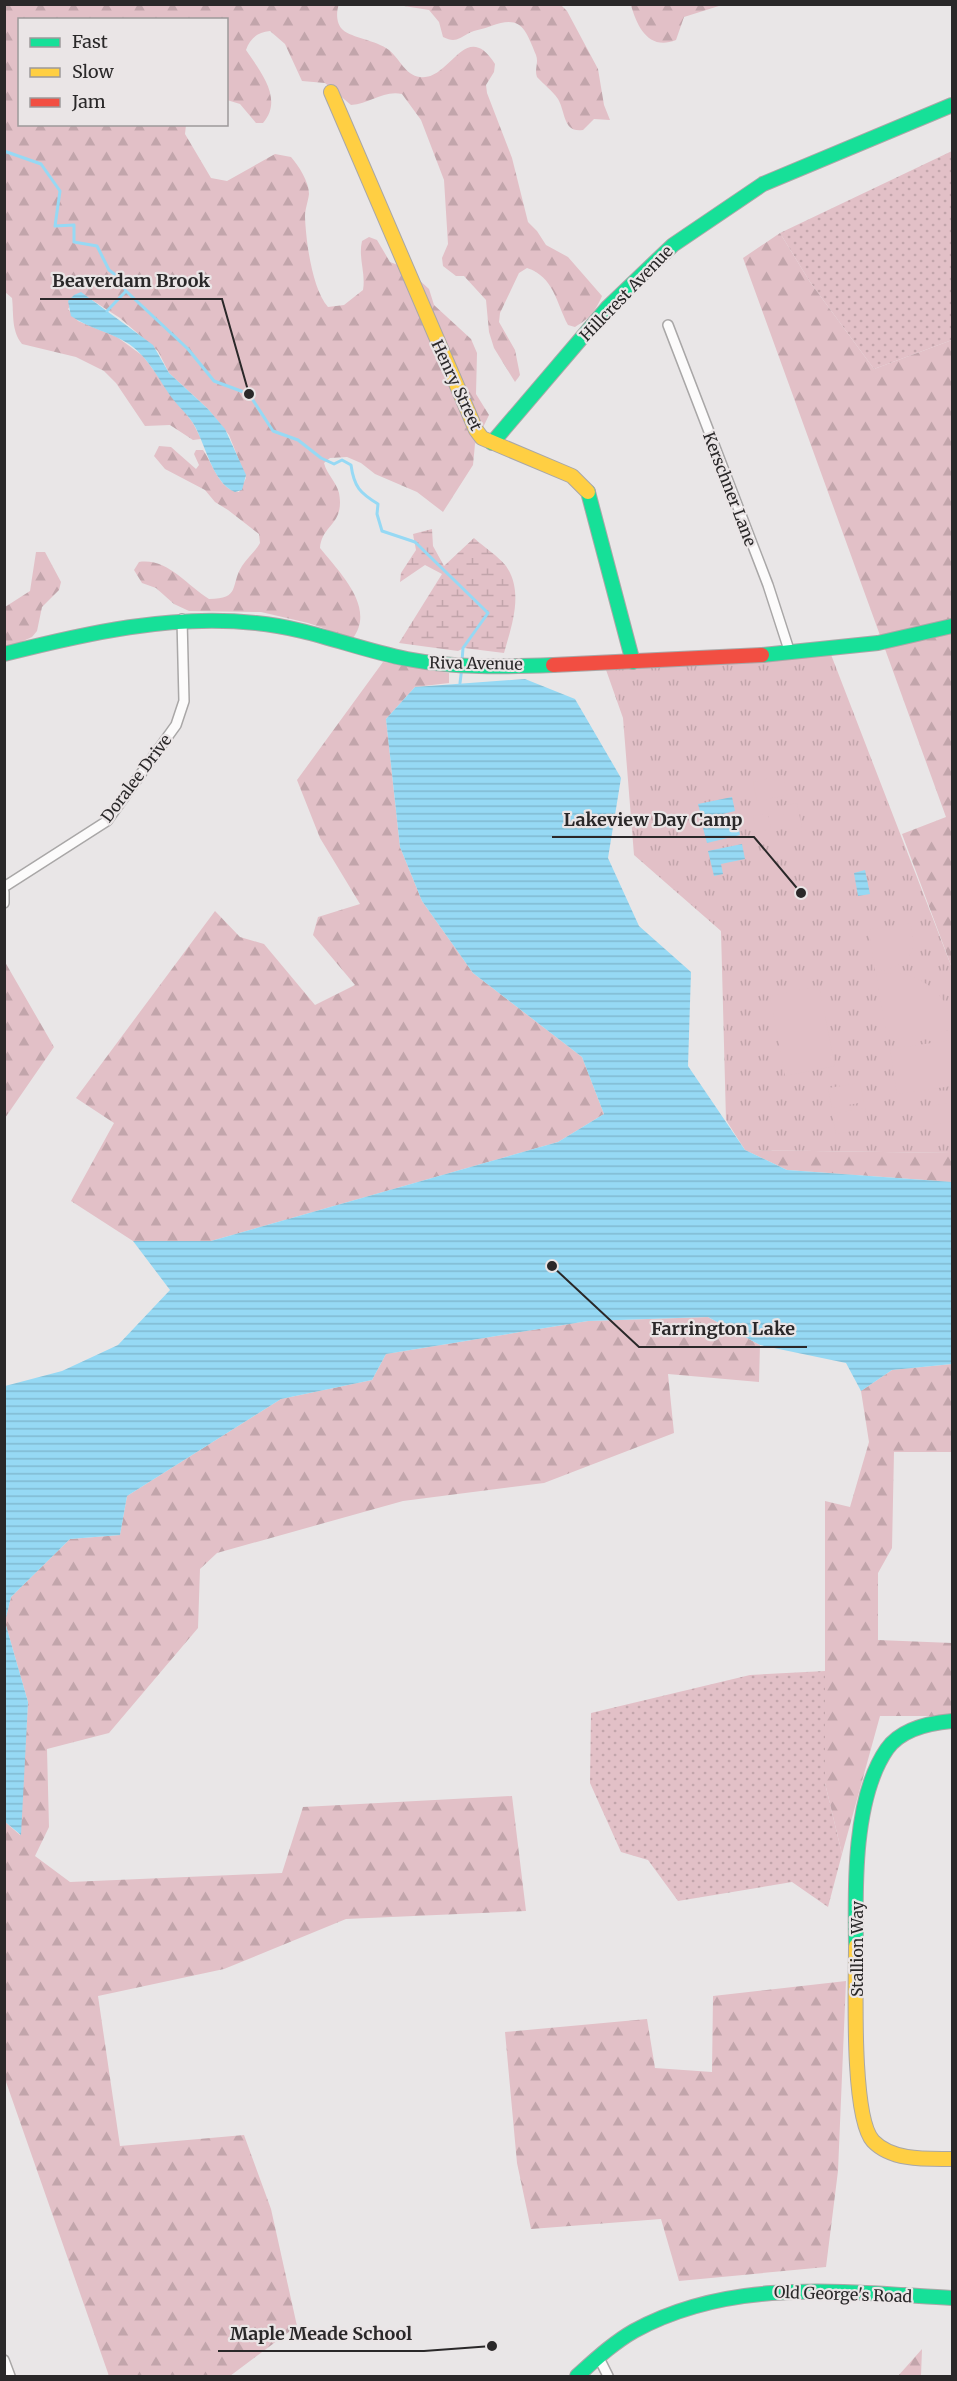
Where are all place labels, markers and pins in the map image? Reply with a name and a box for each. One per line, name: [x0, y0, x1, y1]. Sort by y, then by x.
callout: Beaverdam Brook: [40, 263, 222, 299]
callout: Lakeview Day Camp: [552, 801, 754, 837]
callout: Farrington Lake: [639, 1311, 807, 1347]
callout: Maple Meade School: [218, 2315, 424, 2351]

